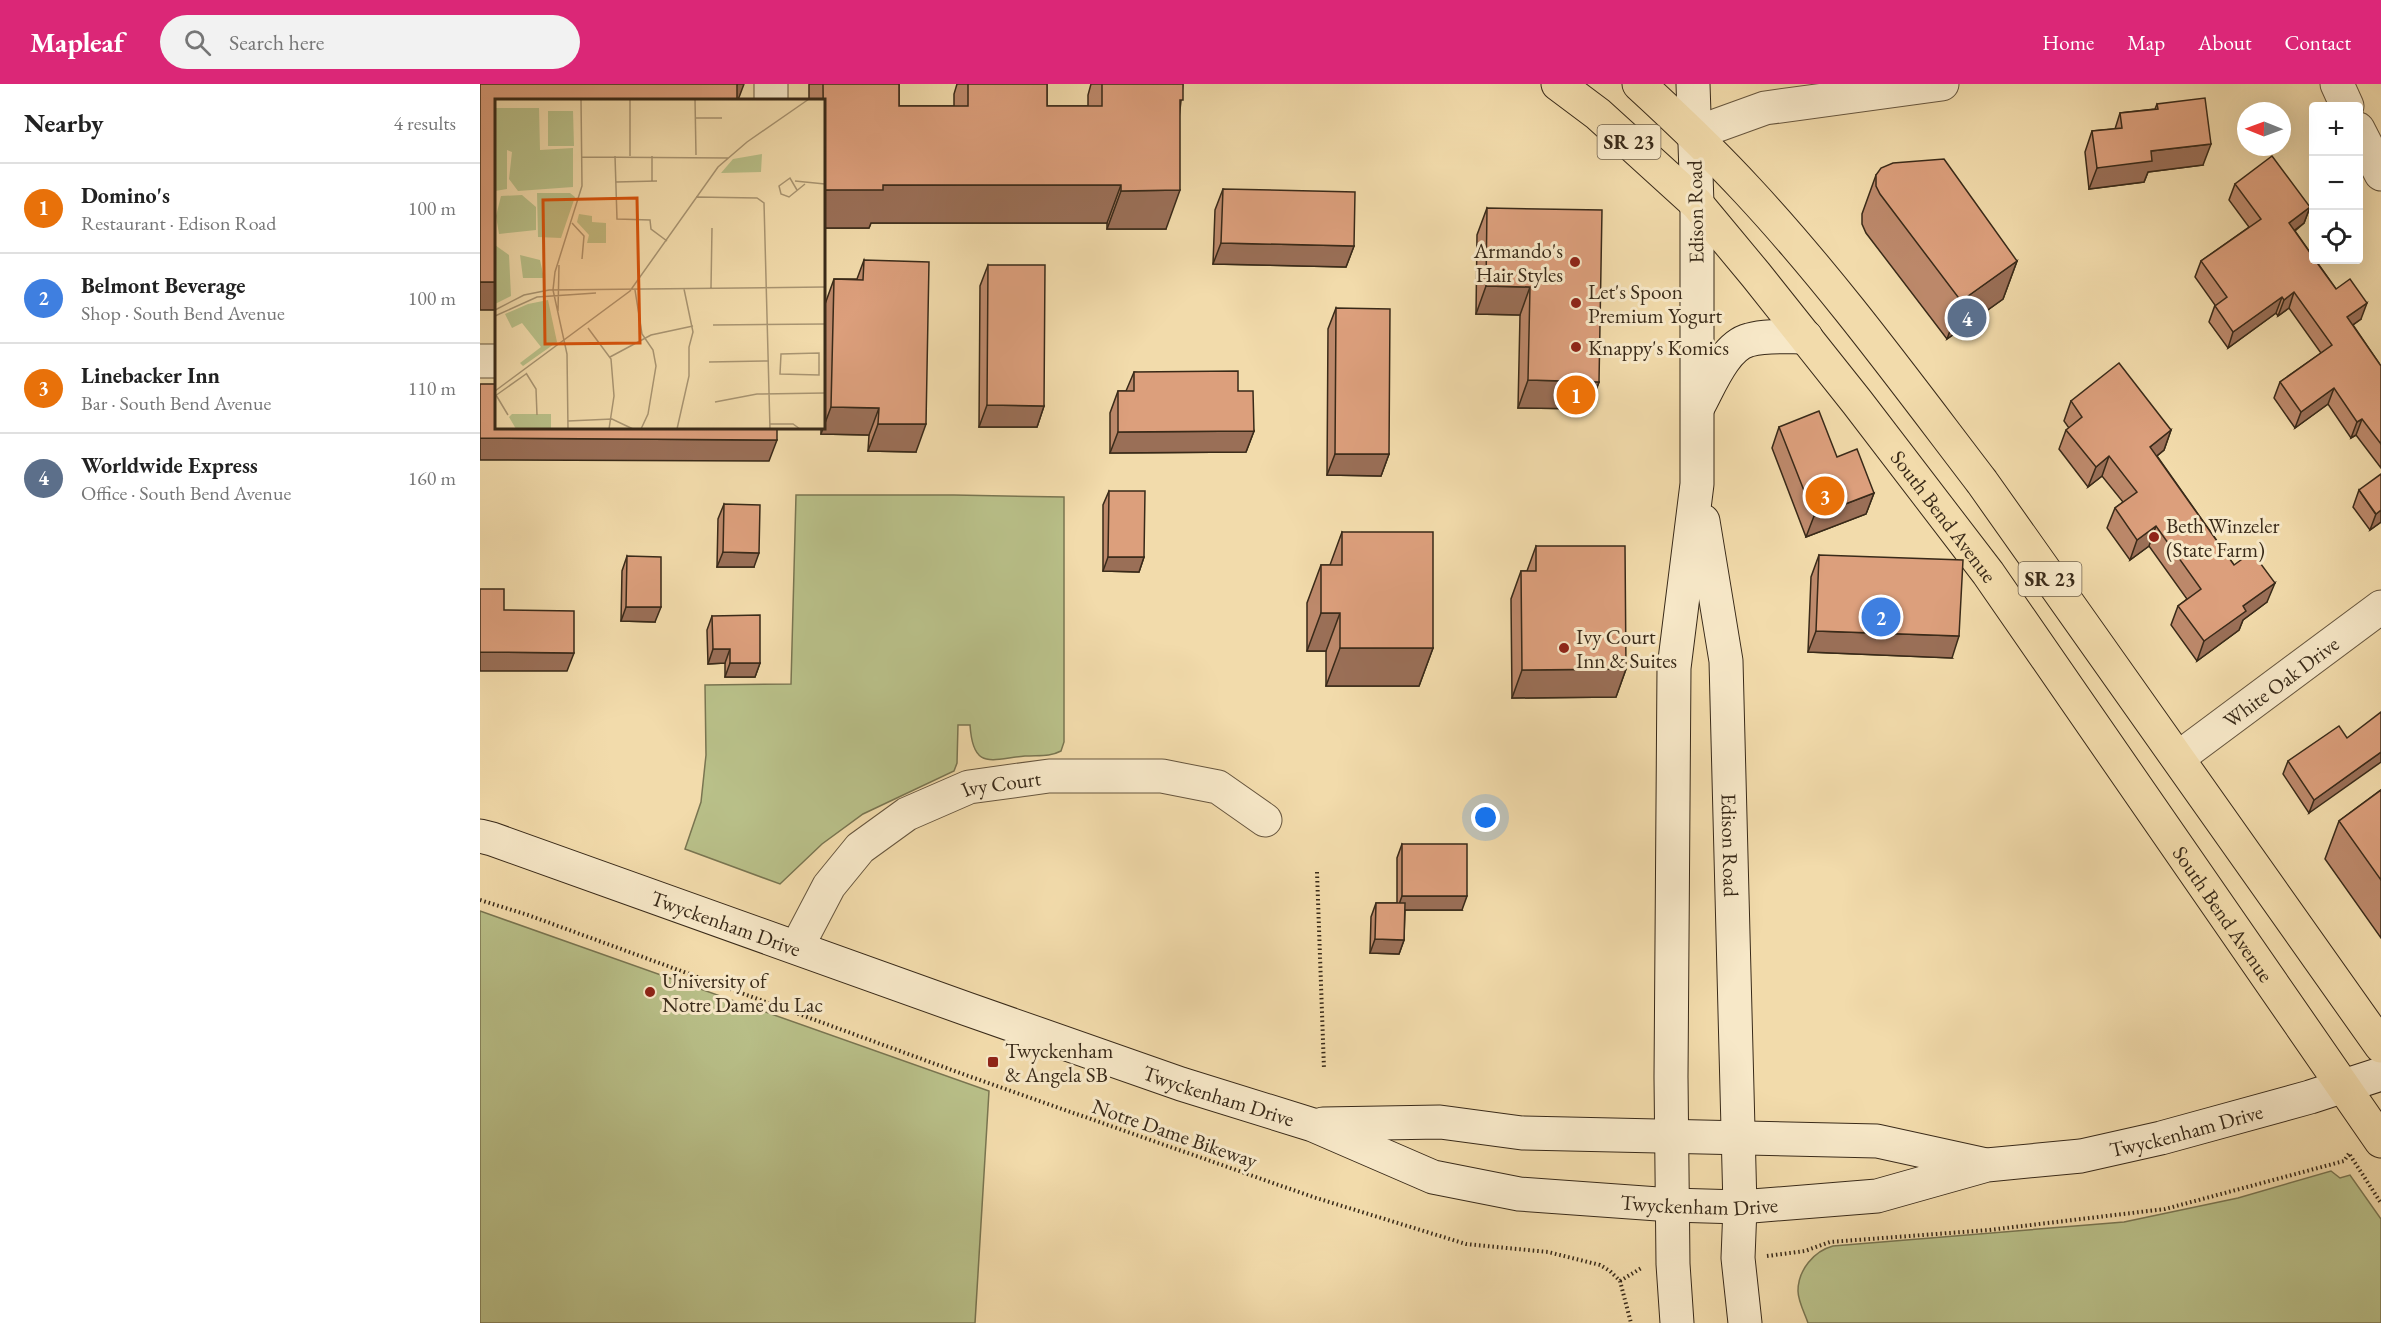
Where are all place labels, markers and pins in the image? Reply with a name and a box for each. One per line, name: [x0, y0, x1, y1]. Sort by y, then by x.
place label: Armando's Hair Styles: [1473, 237, 1563, 288]
marker: Armando's Hair Styles: [1568, 255, 1582, 269]
place label: Let's Spoon Premium Yogurt: [1588, 278, 1723, 329]
marker: Let's Spoon Premium Yogurt: [1569, 296, 1583, 310]
pin: 4: [1948, 296, 1986, 340]
place label: Knappy's Komics: [1588, 334, 1729, 361]
marker: Knappy's Komics: [1569, 340, 1583, 354]
pin: 1: [1556, 372, 1596, 418]
pin: 3: [1806, 474, 1844, 518]
place label: Beth Winzeler (State Farm): [2166, 512, 2280, 563]
marker: Beth Winzeler (State Farm): [2147, 530, 2161, 544]
pin: 2: [1862, 594, 1900, 640]
place label: Ivy Court Inn & Suites: [1576, 623, 1677, 674]
marker: Ivy Court Inn & Suites: [1557, 641, 1571, 655]
place label: University of Notre Dame du Lac: [662, 967, 823, 1018]
marker: University of Notre Dame du Lac: [643, 985, 657, 999]
place label: Twyckenham & Angela SB: [1005, 1037, 1113, 1088]
marker: Twyckenham & Angela SB: [986, 1055, 1000, 1069]

